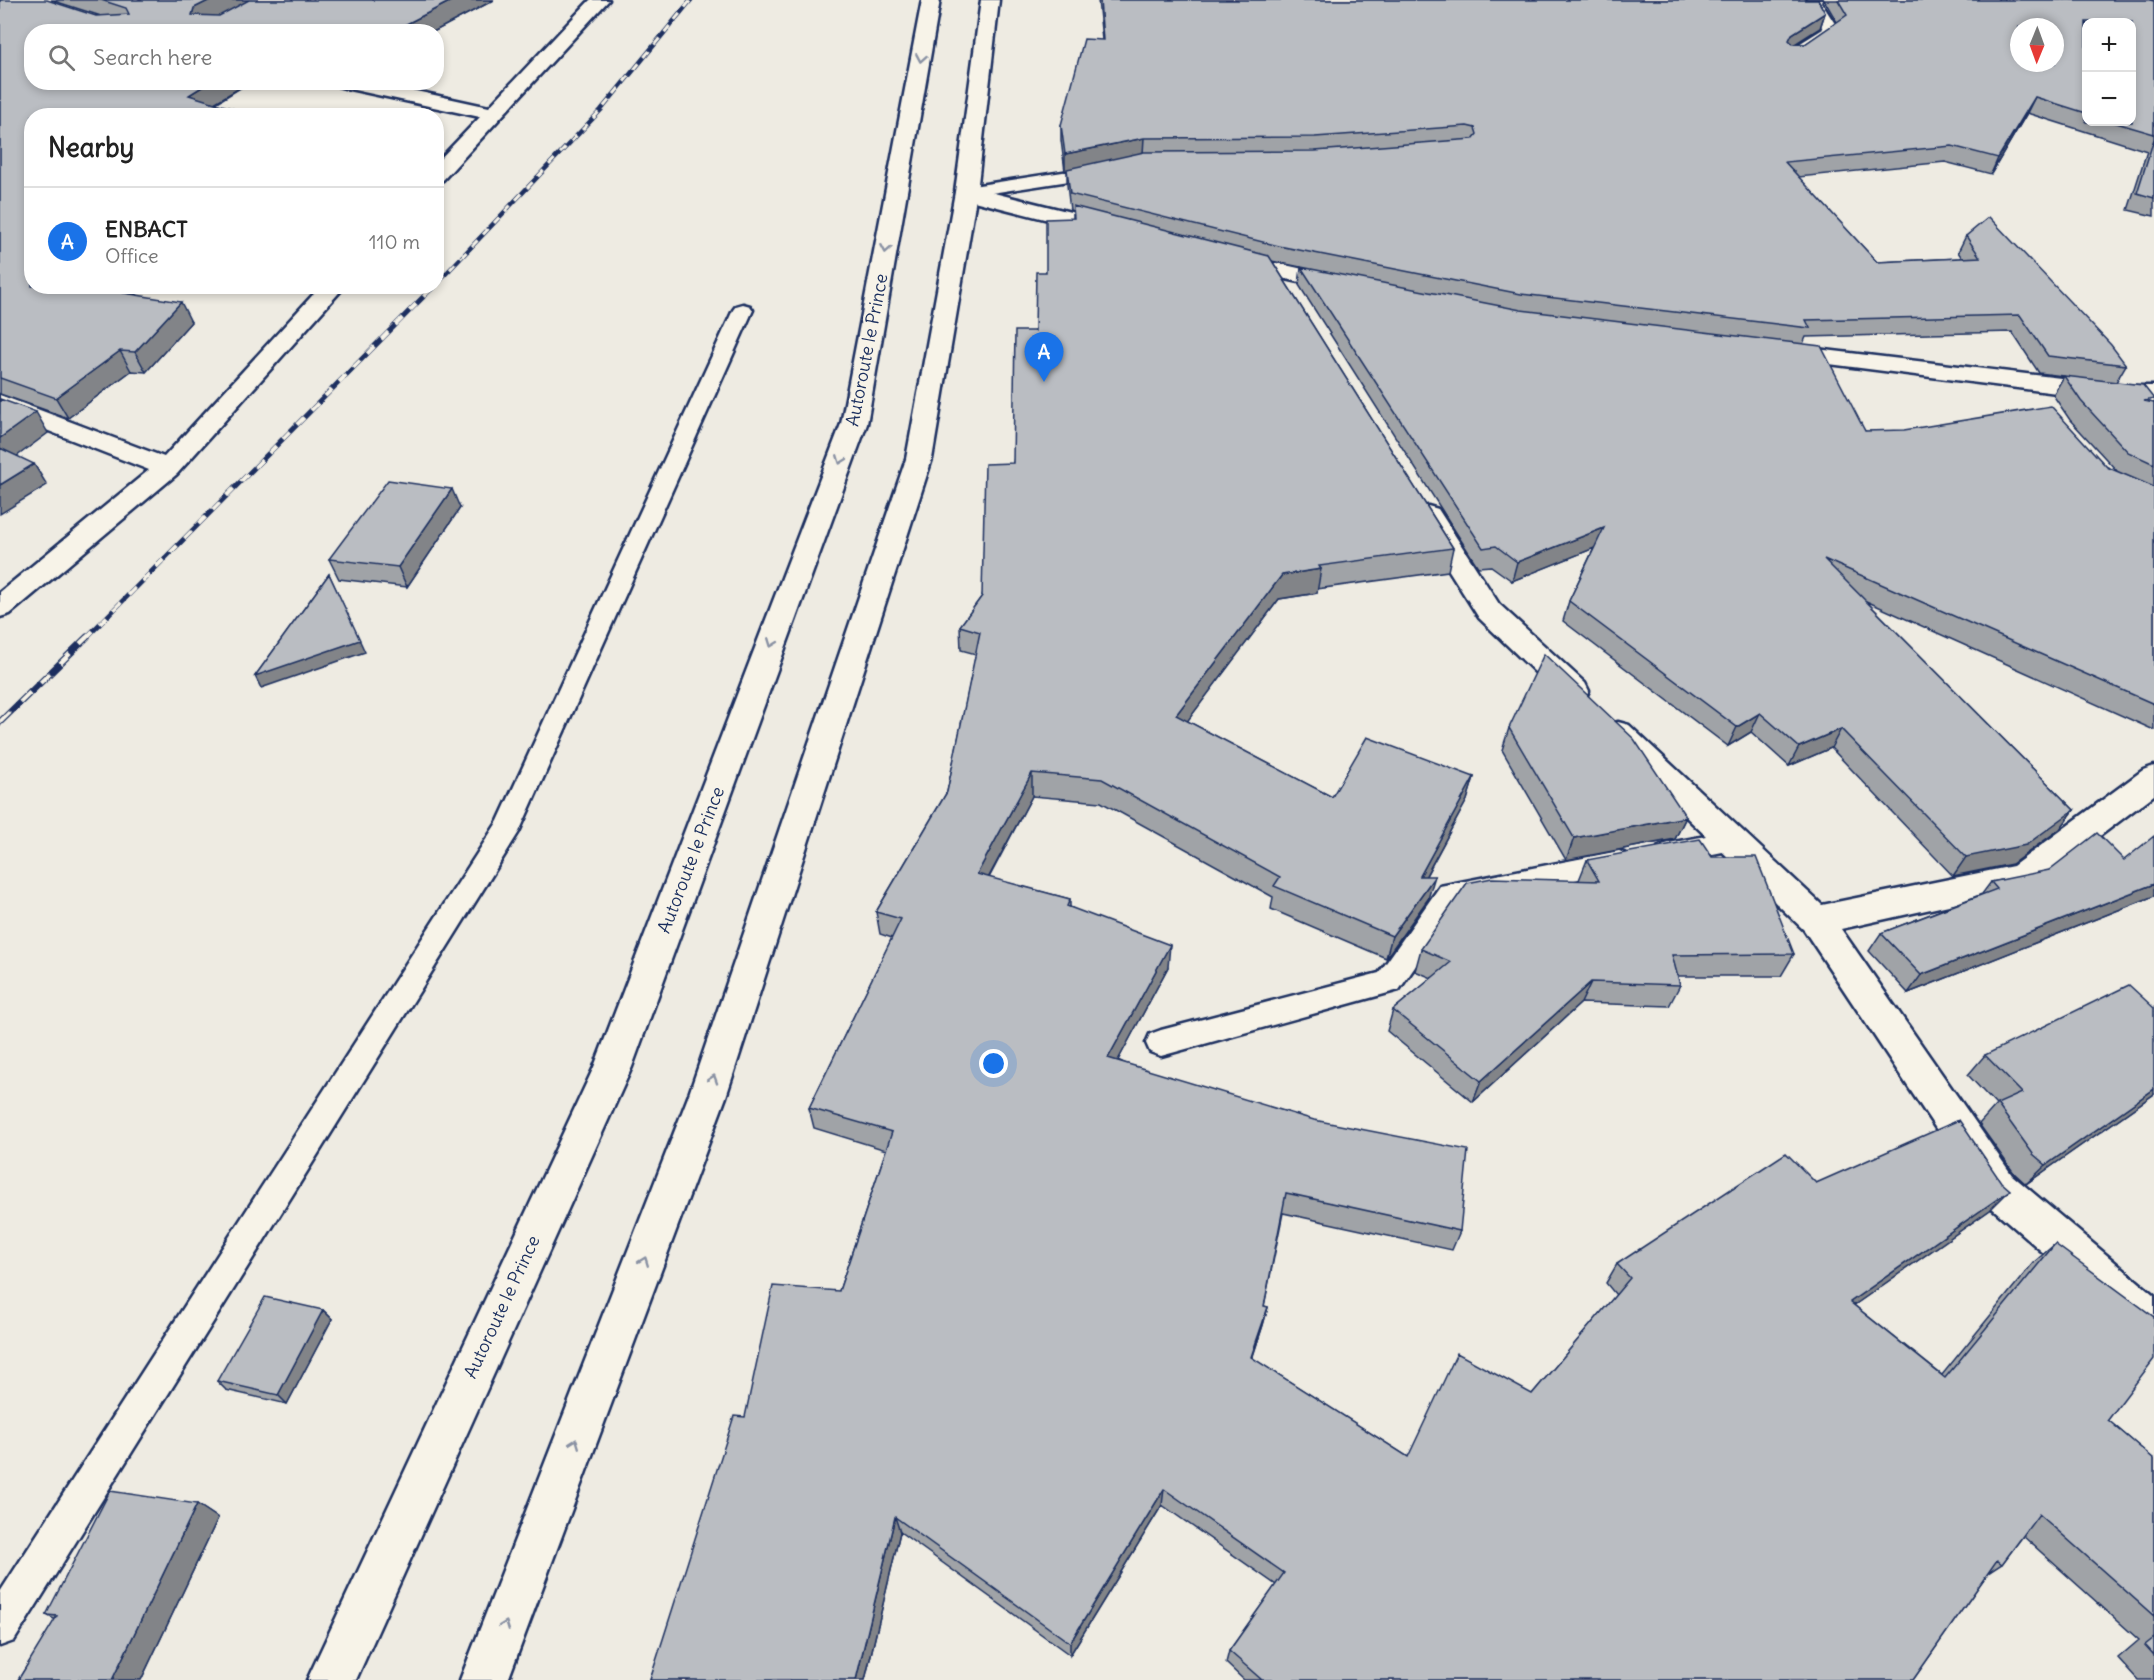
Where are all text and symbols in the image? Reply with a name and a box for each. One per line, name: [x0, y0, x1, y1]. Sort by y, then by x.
north arrow: [2010, 18, 2064, 72]
map controls: [2082, 18, 2136, 126]
button: +: [2082, 18, 2136, 72]
search box: [24, 24, 444, 90]
icon: search: [45, 41, 78, 74]
text: Search here: [93, 43, 212, 71]
one-way arrow: [915, 52, 928, 62]
button: −: [2082, 72, 2136, 126]
text: Nearby: [48, 131, 134, 164]
text: ENBACT: [105, 215, 188, 243]
text: A: [61, 229, 74, 254]
text: 110 m: [369, 229, 420, 254]
text: Office: [105, 243, 159, 268]
one-way arrow: [880, 244, 893, 254]
street label: Autoroute le Prince: [840, 272, 893, 428]
pin: A: [1024, 332, 1064, 382]
one-way arrow: [836, 454, 848, 465]
one-way arrow: [767, 637, 780, 648]
street label: Autoroute le Prince: [652, 783, 729, 936]
your location: [979, 1049, 1008, 1078]
one-way arrow: [706, 1074, 719, 1085]
street label: Autoroute le Prince: [458, 1232, 545, 1382]
one-way arrow: [637, 1256, 650, 1267]
one-way arrow: [568, 1438, 580, 1449]
one-way arrow: [498, 1621, 511, 1631]

